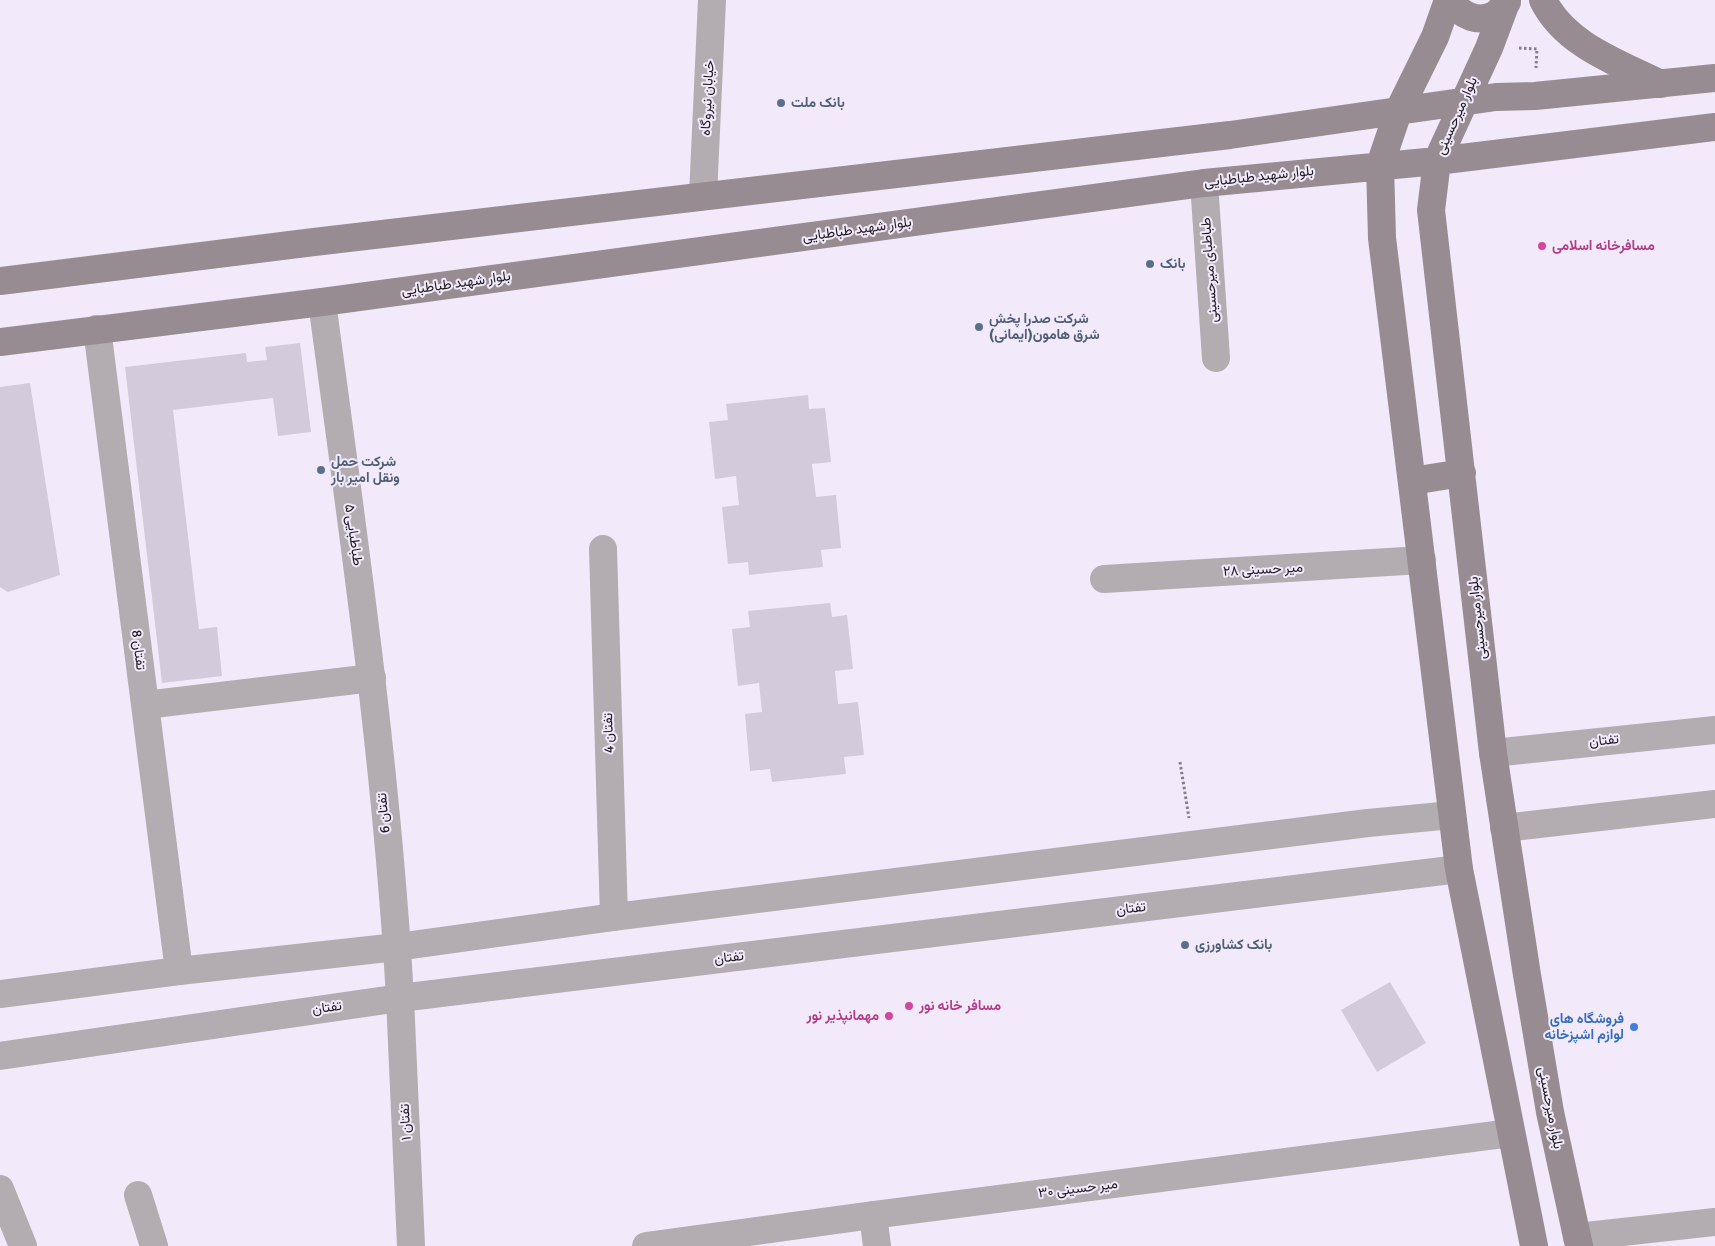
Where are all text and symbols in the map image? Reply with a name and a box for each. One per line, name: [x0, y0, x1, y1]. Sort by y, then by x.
street label: خیابان نیروگاه: [698, 60, 718, 136]
street label: بلوار میرحسینی: [1432, 75, 1482, 157]
place label: بانک ملت: [791, 95, 845, 111]
marker: بانک ملت: [775, 97, 787, 109]
street label: بلوار شهید طباطبایی: [1203, 163, 1315, 191]
street label: بلوار شهید طباطبایی: [801, 214, 913, 246]
street label: طباطبای میرحسینی: [1198, 217, 1222, 323]
place label: مسافرخانه اسلامی: [1552, 238, 1655, 254]
marker: مسافرخانه اسلامی: [1536, 240, 1548, 252]
place label: بانک: [1160, 256, 1186, 272]
marker: بانک: [1144, 258, 1156, 270]
street label: بلوار شهید طباطبایی: [400, 268, 512, 300]
place label: شرکت صدرا پخش شرق هامون(ایمانی): [989, 311, 1100, 344]
marker: شرکت صدرا پخش شرق هامون(ایمانی): [973, 321, 985, 333]
place label: شرکت حمل ونقل امیر بار: [331, 454, 400, 487]
marker: شرکت حمل ونقل امیر بار: [315, 464, 327, 476]
street label: طباطبایی ۵: [340, 503, 366, 567]
street label: میر حسینی ۲۸: [1222, 560, 1304, 580]
street label: بلوار میرحسینی: [1465, 576, 1491, 660]
street label: تفتان 8: [127, 629, 149, 671]
street label: تفتان 4: [600, 713, 618, 753]
street label: تفتان: [1588, 731, 1620, 751]
street label: تفتان 6: [374, 792, 394, 834]
street label: تفتان: [1115, 899, 1147, 919]
place label: بانک کشاورزی: [1195, 937, 1272, 953]
marker: بانک کشاورزی: [1179, 939, 1191, 951]
street label: تفتان: [713, 948, 745, 968]
street label: تفتان: [311, 998, 343, 1018]
place label: مسافر خانه نور: [919, 998, 1001, 1014]
marker: مسافر خانه نور: [903, 1000, 915, 1012]
place label: مهمانپذیر نور: [807, 1008, 879, 1024]
marker: مهمانپذیر نور: [883, 1010, 895, 1022]
place label: فروشگاه های لوازم اشپزخانه: [1544, 1011, 1624, 1044]
marker: فروشگاه های لوازم اشپزخانه: [1628, 1021, 1640, 1033]
street label: بلوار میرحسینی: [1534, 1065, 1566, 1151]
street label: تفتان ۱: [397, 1103, 415, 1141]
street label: میر حسینی ۳۰: [1037, 1176, 1119, 1202]

